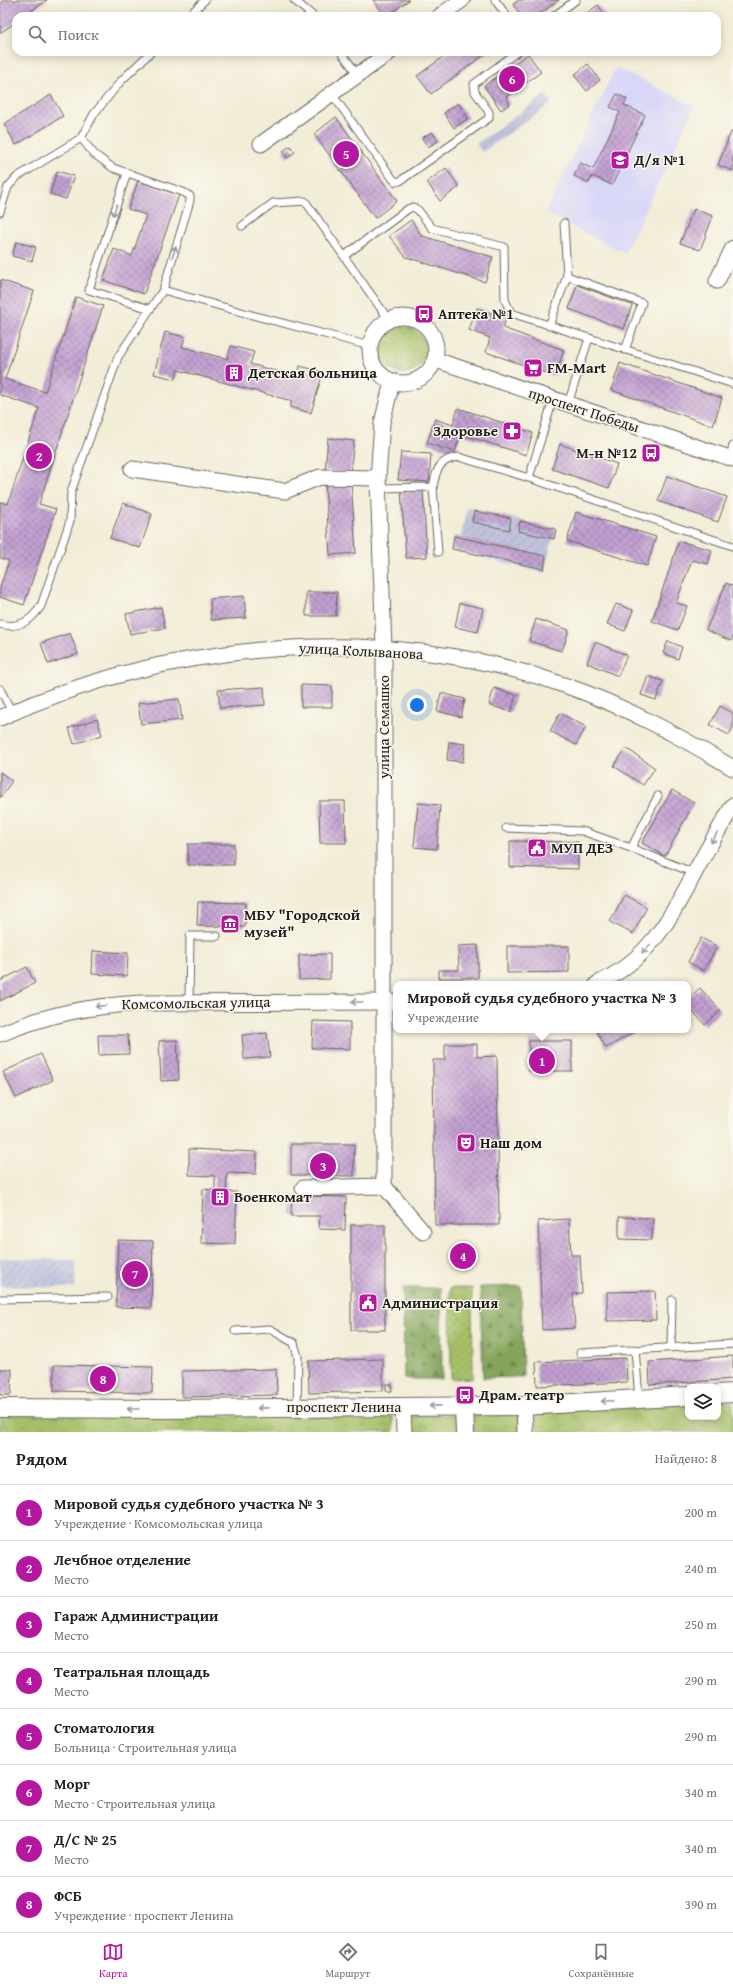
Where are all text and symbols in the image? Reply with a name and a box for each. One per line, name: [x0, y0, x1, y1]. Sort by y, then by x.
search box: [12, 12, 721, 56]
icon: search: [26, 23, 48, 45]
text: Поиск: [58, 24, 99, 45]
pin: 6: [499, 64, 525, 94]
pin: 5: [333, 139, 359, 169]
school or university icon: Д/я №1: [609, 149, 631, 171]
place label: Д/я №1: [633, 149, 685, 170]
one-way arrow: [111, 204, 118, 217]
one-way arrow: [171, 246, 178, 259]
bus stop icon: Аптека №1: [413, 303, 435, 325]
place label: Аптека №1: [438, 303, 514, 324]
supermarket icon: FM-Mart: [522, 357, 544, 379]
place label: FM-Mart: [547, 357, 607, 378]
building icon: Детская больница: [223, 362, 245, 384]
place label: Детская больница: [247, 362, 377, 383]
street label: проспект Победы: [526, 382, 643, 438]
place label: Здоровье: [433, 420, 498, 441]
pharmacy icon: Здоровье: [501, 420, 523, 442]
pin: 2: [26, 441, 52, 471]
place label: М-н №12: [576, 442, 637, 463]
bus stop icon: М-н №12: [640, 442, 662, 464]
street label: улица Колыванова: [297, 637, 425, 664]
street label: улица Семашко: [373, 675, 394, 780]
your location: [407, 695, 427, 715]
one-way arrow: [709, 832, 717, 844]
public building icon: МУП ДЕЗ: [526, 837, 548, 859]
place label: МУП ДЕЗ: [551, 837, 613, 858]
place label: МБУ "Городской музей": [244, 904, 361, 942]
museum icon: МБУ "Городской музей": [219, 913, 241, 935]
one-way arrow: [641, 944, 651, 954]
popup: [393, 981, 691, 1033]
text: Мировой судья судебного участка № 3: [407, 987, 677, 1008]
street label: Комсомольская улица: [122, 991, 271, 1014]
one-way arrow: [351, 998, 364, 1006]
one-way arrow: [95, 1002, 108, 1010]
text: Учреждение: [407, 1008, 479, 1027]
pin: 1: [529, 1046, 555, 1076]
theatre icon: Наш дом: [455, 1132, 477, 1154]
place label: Наш дом: [480, 1132, 542, 1153]
pin: 3: [310, 1151, 336, 1181]
building icon: Военкомат: [209, 1186, 231, 1208]
place label: Военкомат: [234, 1186, 312, 1207]
pin: 4: [450, 1241, 476, 1271]
pin: 7: [122, 1259, 148, 1289]
public building icon: Администрация: [357, 1292, 379, 1314]
place label: Администрация: [382, 1292, 498, 1313]
pin: 8: [90, 1364, 116, 1394]
bus stop icon: Драм. театр: [454, 1384, 476, 1406]
place label: Драм. театр: [478, 1384, 565, 1405]
map controls: [685, 1384, 721, 1420]
button: layers: [685, 1384, 721, 1420]
street label: проспект Ленина: [287, 1396, 402, 1417]
one-way arrow: [601, 1397, 614, 1405]
one-way arrow: [429, 1403, 442, 1410]
one-way arrow: [257, 1404, 270, 1412]
one-way arrow: [127, 1405, 140, 1413]
text: Рядом: [16, 1446, 67, 1471]
text: Найдено: 8: [655, 1449, 717, 1468]
text: Мировой судья судебного участка № 3: [54, 1493, 324, 1514]
text: 1: [26, 1503, 32, 1522]
text: 200 m: [685, 1503, 717, 1522]
text: Учреждение · Комсомольская улица: [54, 1514, 263, 1533]
text: Лечбное отделение: [54, 1549, 191, 1570]
text: 2: [26, 1559, 32, 1578]
text: 240 m: [685, 1559, 717, 1578]
text: Место: [54, 1570, 89, 1589]
text: Гараж Администрации: [54, 1605, 218, 1626]
text: 3: [26, 1615, 32, 1634]
text: 250 m: [685, 1615, 717, 1634]
text: Место: [54, 1626, 89, 1645]
text: Театральная площадь: [54, 1661, 210, 1682]
text: 4: [26, 1671, 32, 1690]
text: 290 m: [685, 1671, 717, 1690]
text: Место: [54, 1682, 89, 1701]
text: Стоматология: [54, 1717, 154, 1738]
text: 5: [26, 1727, 32, 1746]
text: 290 m: [685, 1727, 717, 1746]
text: Больница · Строительная улица: [54, 1738, 237, 1757]
text: Морг: [54, 1773, 90, 1794]
text: 6: [26, 1783, 32, 1802]
text: 340 m: [685, 1783, 717, 1802]
text: Место · Строительная улица: [54, 1794, 216, 1813]
text: Д/С № 25: [54, 1829, 117, 1850]
text: 7: [26, 1839, 32, 1858]
text: 340 m: [685, 1839, 717, 1858]
text: Место: [54, 1850, 89, 1869]
text: ФСБ: [54, 1885, 82, 1906]
text: 8: [26, 1895, 32, 1914]
text: 390 m: [685, 1895, 717, 1914]
text: Учреждение · проспект Ленина: [54, 1906, 233, 1925]
tab: Карта: [99, 1941, 127, 1981]
tab: Маршрут: [325, 1941, 370, 1981]
tab: Сохранённые: [568, 1941, 634, 1981]

